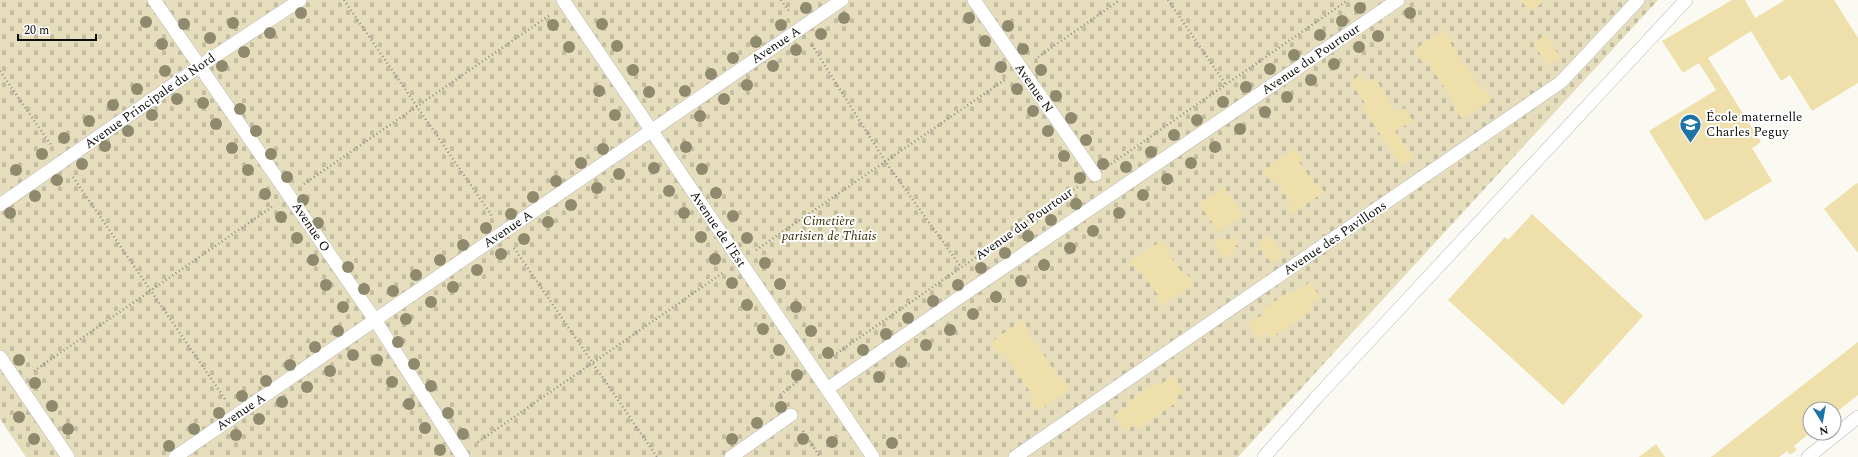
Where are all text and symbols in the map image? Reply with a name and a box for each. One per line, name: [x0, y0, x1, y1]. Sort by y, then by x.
scale bar: [18, 16, 96, 42]
street label: Avenue du Pourtour: [1258, 18, 1364, 100]
text: 20 m: [24, 21, 49, 40]
street label: Avenue A: [747, 21, 805, 69]
street label: Avenue Principale du Nord: [80, 48, 220, 154]
street label: Avenue N: [1010, 59, 1058, 117]
place label: École maternelle Charles Peguy: [1706, 107, 1802, 142]
school or university icon: École maternelle Charles Peguy: [1677, 111, 1703, 144]
street label: Avenue du Pourtour: [971, 183, 1077, 265]
street label: Avenue de l'Est: [685, 187, 751, 272]
street label: Avenue des Pavillons: [1279, 196, 1391, 280]
street label: Avenue O: [287, 198, 335, 256]
street label: Avenue A: [479, 205, 537, 253]
park label: Cimetière parisien de Thiais: [781, 211, 877, 246]
street label: Avenue A: [212, 388, 270, 436]
north arrow: [1802, 401, 1842, 441]
text: N: [1818, 421, 1830, 440]

